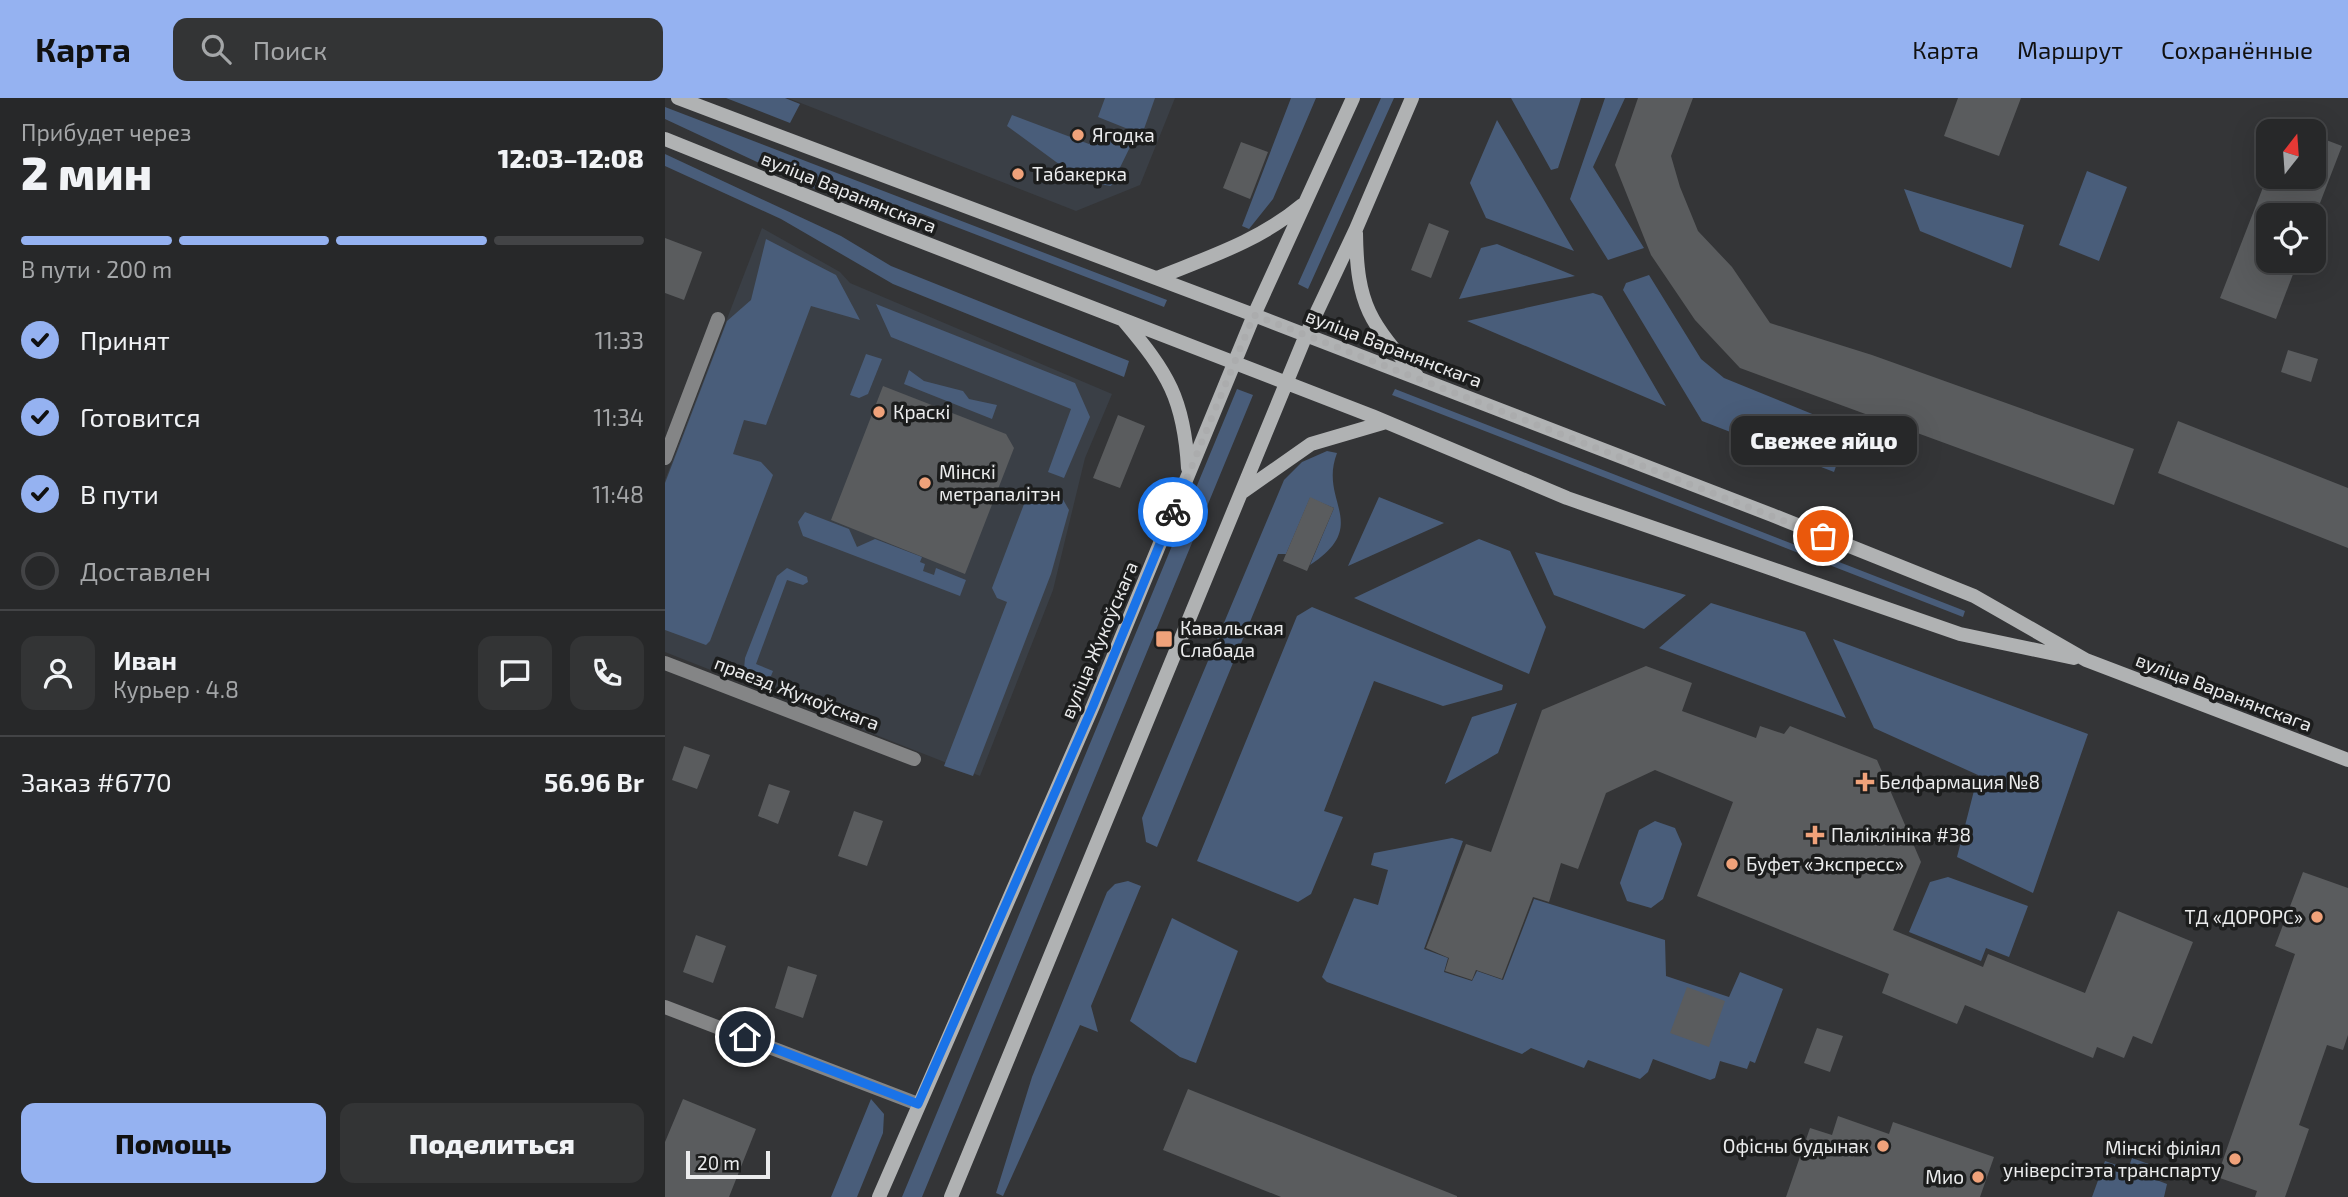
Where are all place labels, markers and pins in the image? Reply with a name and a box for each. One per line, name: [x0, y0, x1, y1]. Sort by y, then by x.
place label: Ягодка: [1092, 123, 1155, 146]
marker: Ягодка: [1070, 127, 1086, 143]
place label: Табакерка: [1032, 162, 1127, 185]
marker: Табакерка: [1010, 166, 1026, 182]
place label: Краскі: [893, 400, 950, 423]
marker: Краскі: [871, 404, 887, 420]
callout: Свежее яйцо: [1730, 417, 1916, 466]
place label: Мінскі метрапалітэн: [939, 460, 1061, 505]
marker: Мінскі метрапалітэн: [917, 475, 933, 491]
pin: [1793, 506, 1853, 566]
place label: Кавальская Слабада: [1180, 616, 1284, 661]
marker: Кавальская Слабада: [1154, 629, 1174, 649]
place label: Белфармация №8: [1879, 770, 2040, 793]
marker: Белфармация №8: [1857, 774, 1873, 790]
place label: Паліклініка #38: [1831, 823, 1971, 846]
marker: Паліклініка #38: [1805, 825, 1825, 845]
place label: Буфет «Экспресс»: [1746, 852, 1904, 876]
marker: Буфет «Экспресс»: [1724, 856, 1740, 872]
place label: ТД «ДОРОРС»: [2184, 905, 2303, 928]
marker: ТД «ДОРОРС»: [2309, 909, 2325, 925]
pin: [715, 1007, 775, 1067]
place label: Офісны будынак: [1723, 1134, 1869, 1158]
place label: Мінскі філіял універсітэта транспарту: [2003, 1136, 2221, 1182]
marker: Офісны будынак: [1875, 1138, 1891, 1154]
marker: Мінскі філіял універсітэта транспарту: [2227, 1151, 2243, 1167]
place label: Мио: [1925, 1165, 1964, 1188]
marker: Мио: [1970, 1169, 1986, 1185]

